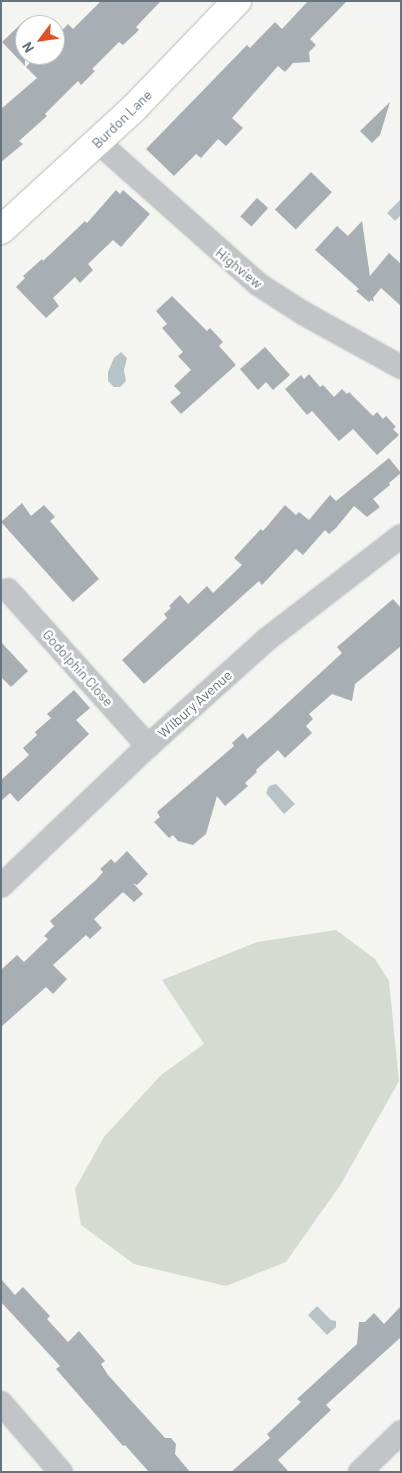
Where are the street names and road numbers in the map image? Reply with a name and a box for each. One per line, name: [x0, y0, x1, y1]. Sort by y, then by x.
street label: Burdon Lane: [89, 86, 155, 152]
street label: Highview: [212, 244, 266, 292]
street label: Godolphin Close: [39, 626, 117, 710]
street label: Wilbury Avenue: [155, 666, 235, 742]

